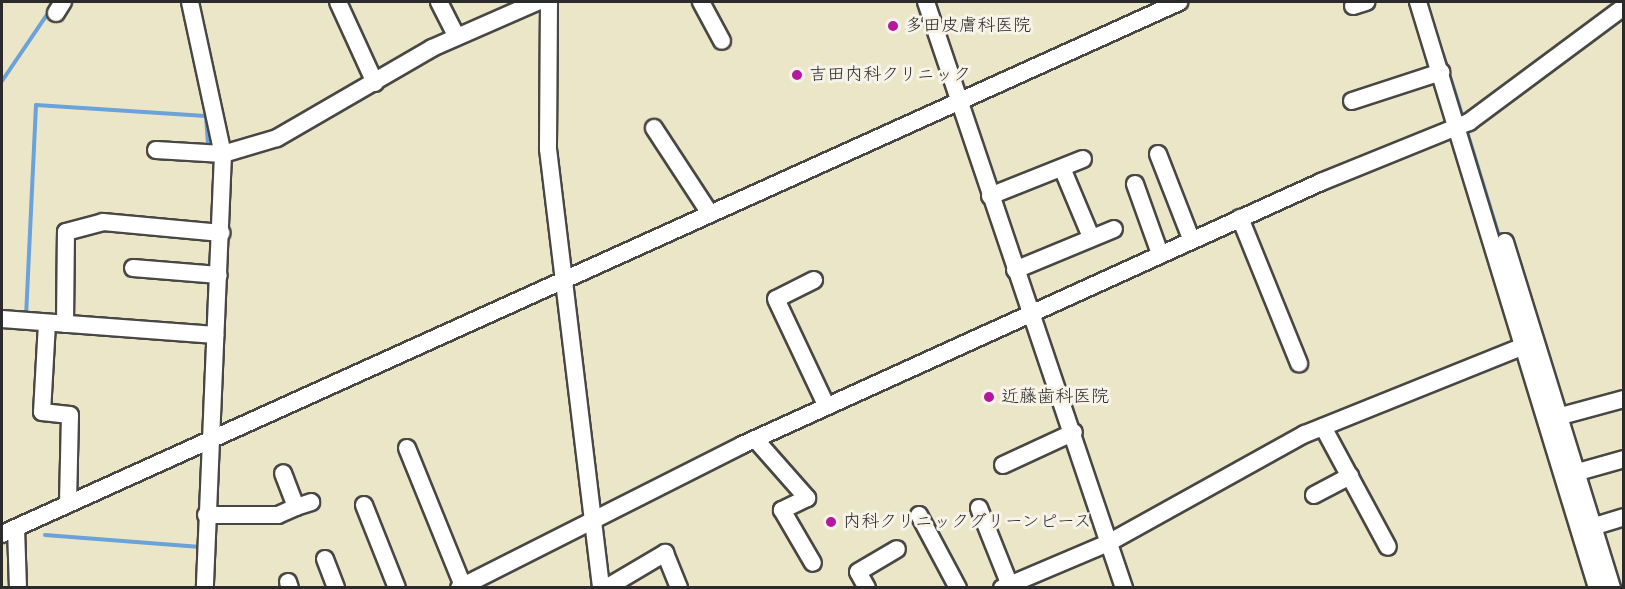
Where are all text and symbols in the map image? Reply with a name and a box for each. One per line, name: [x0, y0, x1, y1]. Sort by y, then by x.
place label: 多田皮膚科医院: [905, 15, 1031, 37]
marker: 多田皮膚科医院: [886, 19, 900, 33]
place label: 吉田内科クリニック: [809, 64, 971, 86]
marker: 吉田内科クリニック: [790, 68, 804, 82]
place label: 近藤歯科医院: [1001, 386, 1109, 408]
marker: 近藤歯科医院: [982, 390, 996, 404]
place label: 内科クリニックグリーンピース: [843, 511, 1094, 533]
marker: 内科クリニックグリーンピース: [824, 515, 838, 529]

